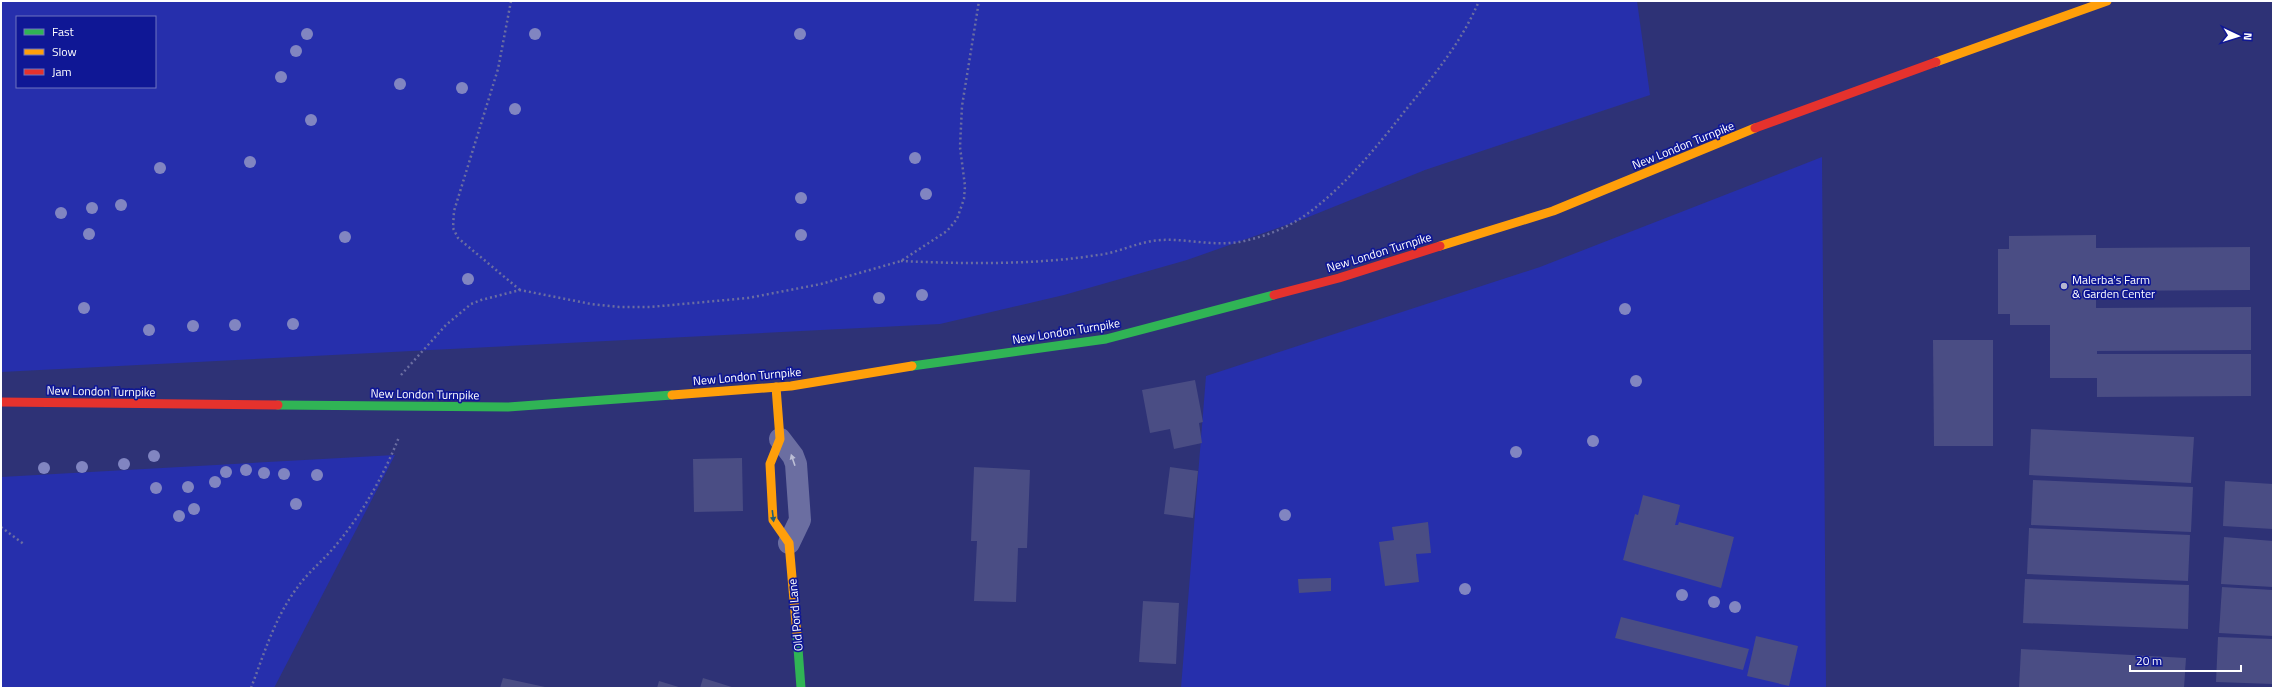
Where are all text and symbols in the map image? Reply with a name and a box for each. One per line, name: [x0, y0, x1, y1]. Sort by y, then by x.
legend: [16, 16, 156, 88]
north arrow: [2218, 16, 2258, 56]
text: Fast: [52, 22, 75, 41]
text: N: [2240, 32, 2256, 41]
text: Slow: [52, 42, 77, 61]
text: Jam: [52, 62, 72, 81]
street label: New London Turnpike: [1629, 116, 1737, 174]
street label: New London Turnpike: [1324, 227, 1434, 277]
place label: Malerba's Farm & Garden Center: [2072, 270, 2155, 303]
marker: Malerba's Farm & Garden Center: [2059, 281, 2069, 291]
street label: New London Turnpike: [1011, 313, 1121, 349]
street label: New London Turnpike: [692, 362, 802, 390]
street label: New London Turnpike: [46, 381, 156, 401]
street label: New London Turnpike: [370, 384, 480, 404]
one-way arrow: [790, 453, 796, 465]
one-way arrow: [770, 510, 776, 523]
street label: Old Pond Lane: [782, 578, 808, 652]
scale bar: [2130, 647, 2241, 673]
text: 20 m: [2136, 651, 2162, 670]

